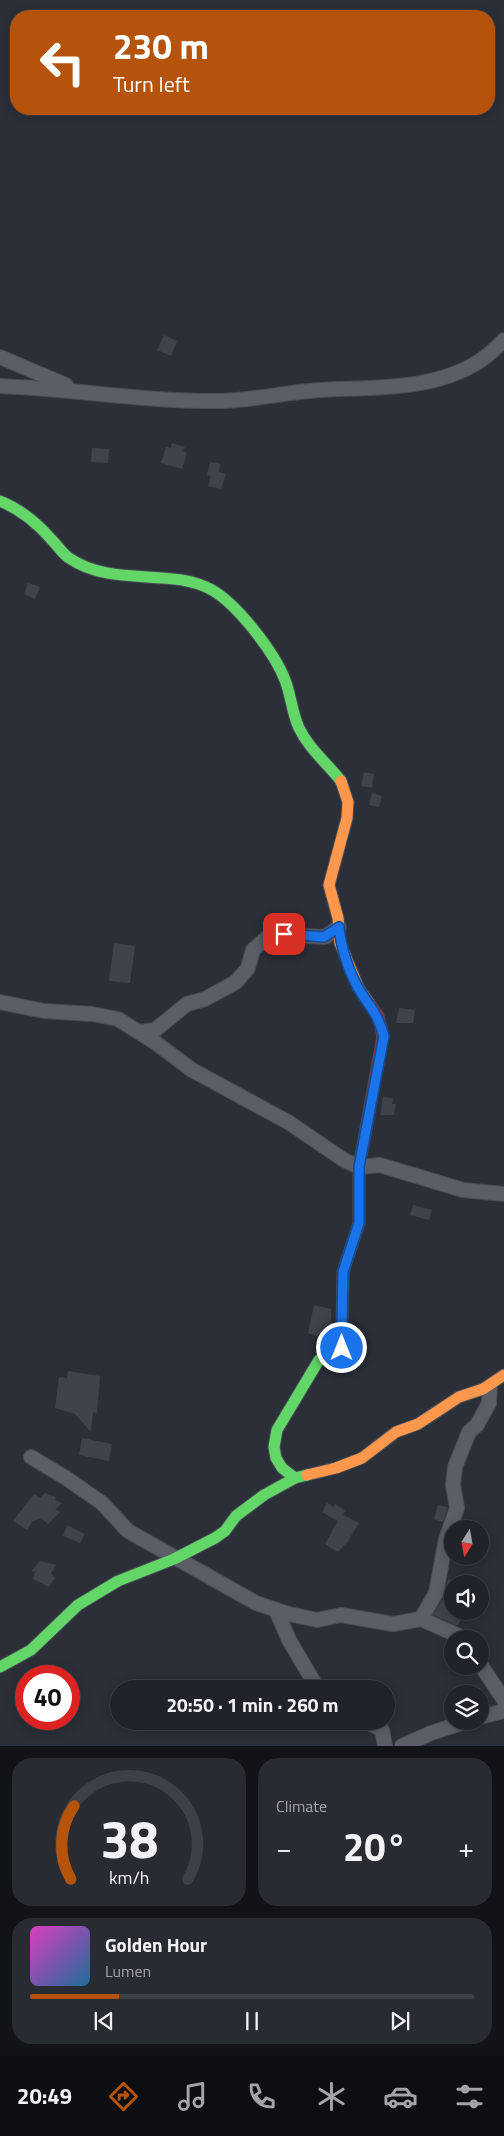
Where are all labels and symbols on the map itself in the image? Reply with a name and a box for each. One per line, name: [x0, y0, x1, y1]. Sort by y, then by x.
pin: [263, 913, 305, 955]
position arrow: [315, 1321, 367, 1373]
north arrow: [444, 1520, 489, 1565]
speed limit sign: 40: [15, 1665, 80, 1730]

